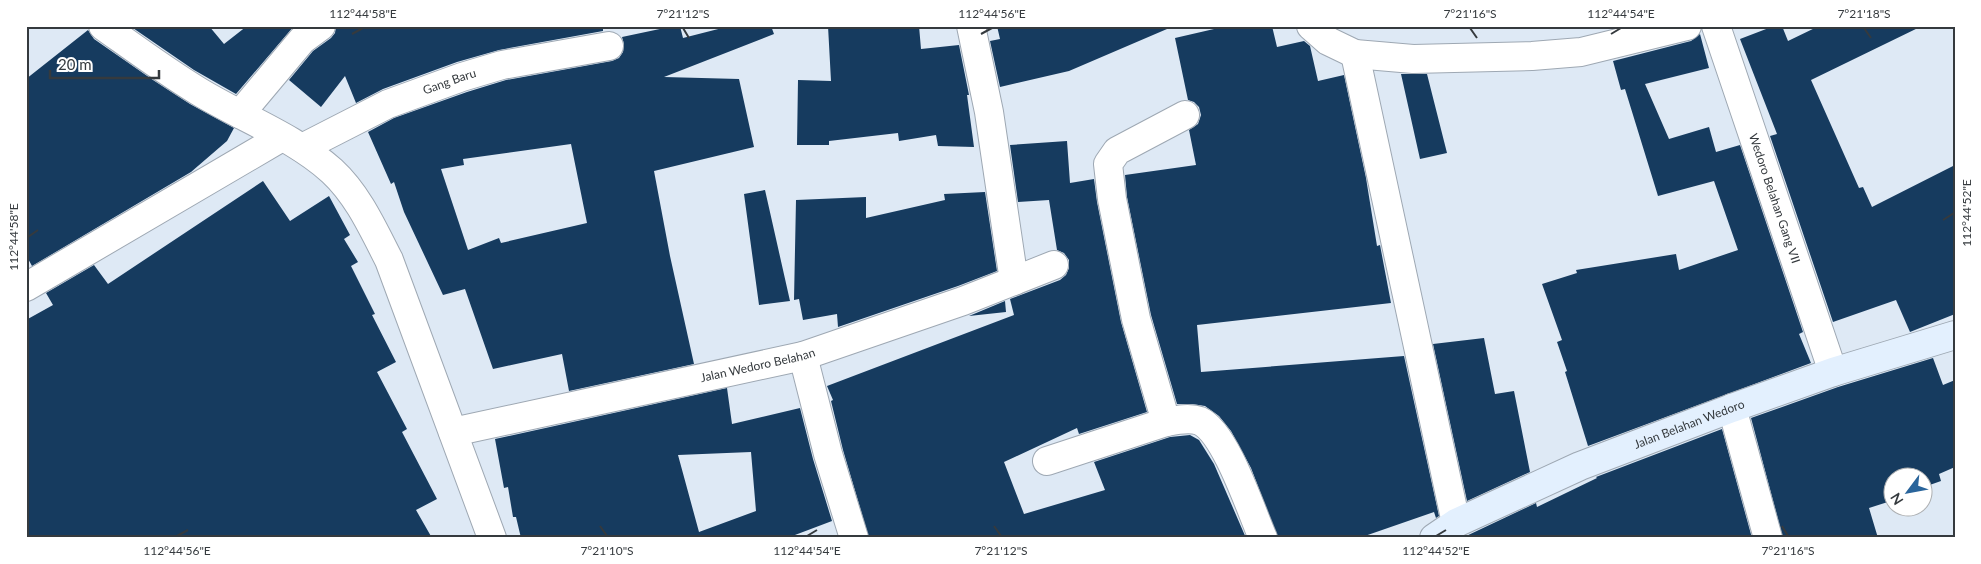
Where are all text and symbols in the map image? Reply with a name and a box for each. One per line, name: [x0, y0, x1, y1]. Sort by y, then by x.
text: 112°44'58"E: [329, 6, 397, 21]
text: 7°21'12"S: [656, 6, 710, 21]
text: 112°44'56"E: [958, 6, 1026, 21]
text: 7°21'16"S: [1443, 6, 1497, 21]
text: 112°44'54"E: [1587, 6, 1655, 21]
text: 7°21'18"S: [1837, 6, 1891, 21]
scale bar: [50, 48, 159, 80]
text: 20 m: [58, 55, 92, 73]
street label: Gang Baru: [421, 65, 478, 98]
street label: Wedoro Belahan Gang VII: [1746, 131, 1804, 265]
text: 112°44'52"E: [1959, 179, 1974, 247]
text: 112°44'58"E: [6, 203, 21, 271]
street label: Jalan Wedoro Belahan: [699, 344, 817, 385]
street label: Jalan Belahan Wedoro: [1632, 396, 1747, 452]
north arrow: [1884, 466, 1934, 516]
text: N: [1886, 490, 1907, 508]
text: 112°44'56"E: [143, 543, 211, 558]
text: 7°21'10"S: [580, 543, 634, 558]
text: 112°44'54"E: [773, 543, 841, 558]
text: 7°21'12"S: [974, 543, 1028, 558]
text: 112°44'52"E: [1402, 543, 1470, 558]
text: 7°21'16"S: [1761, 543, 1815, 558]

